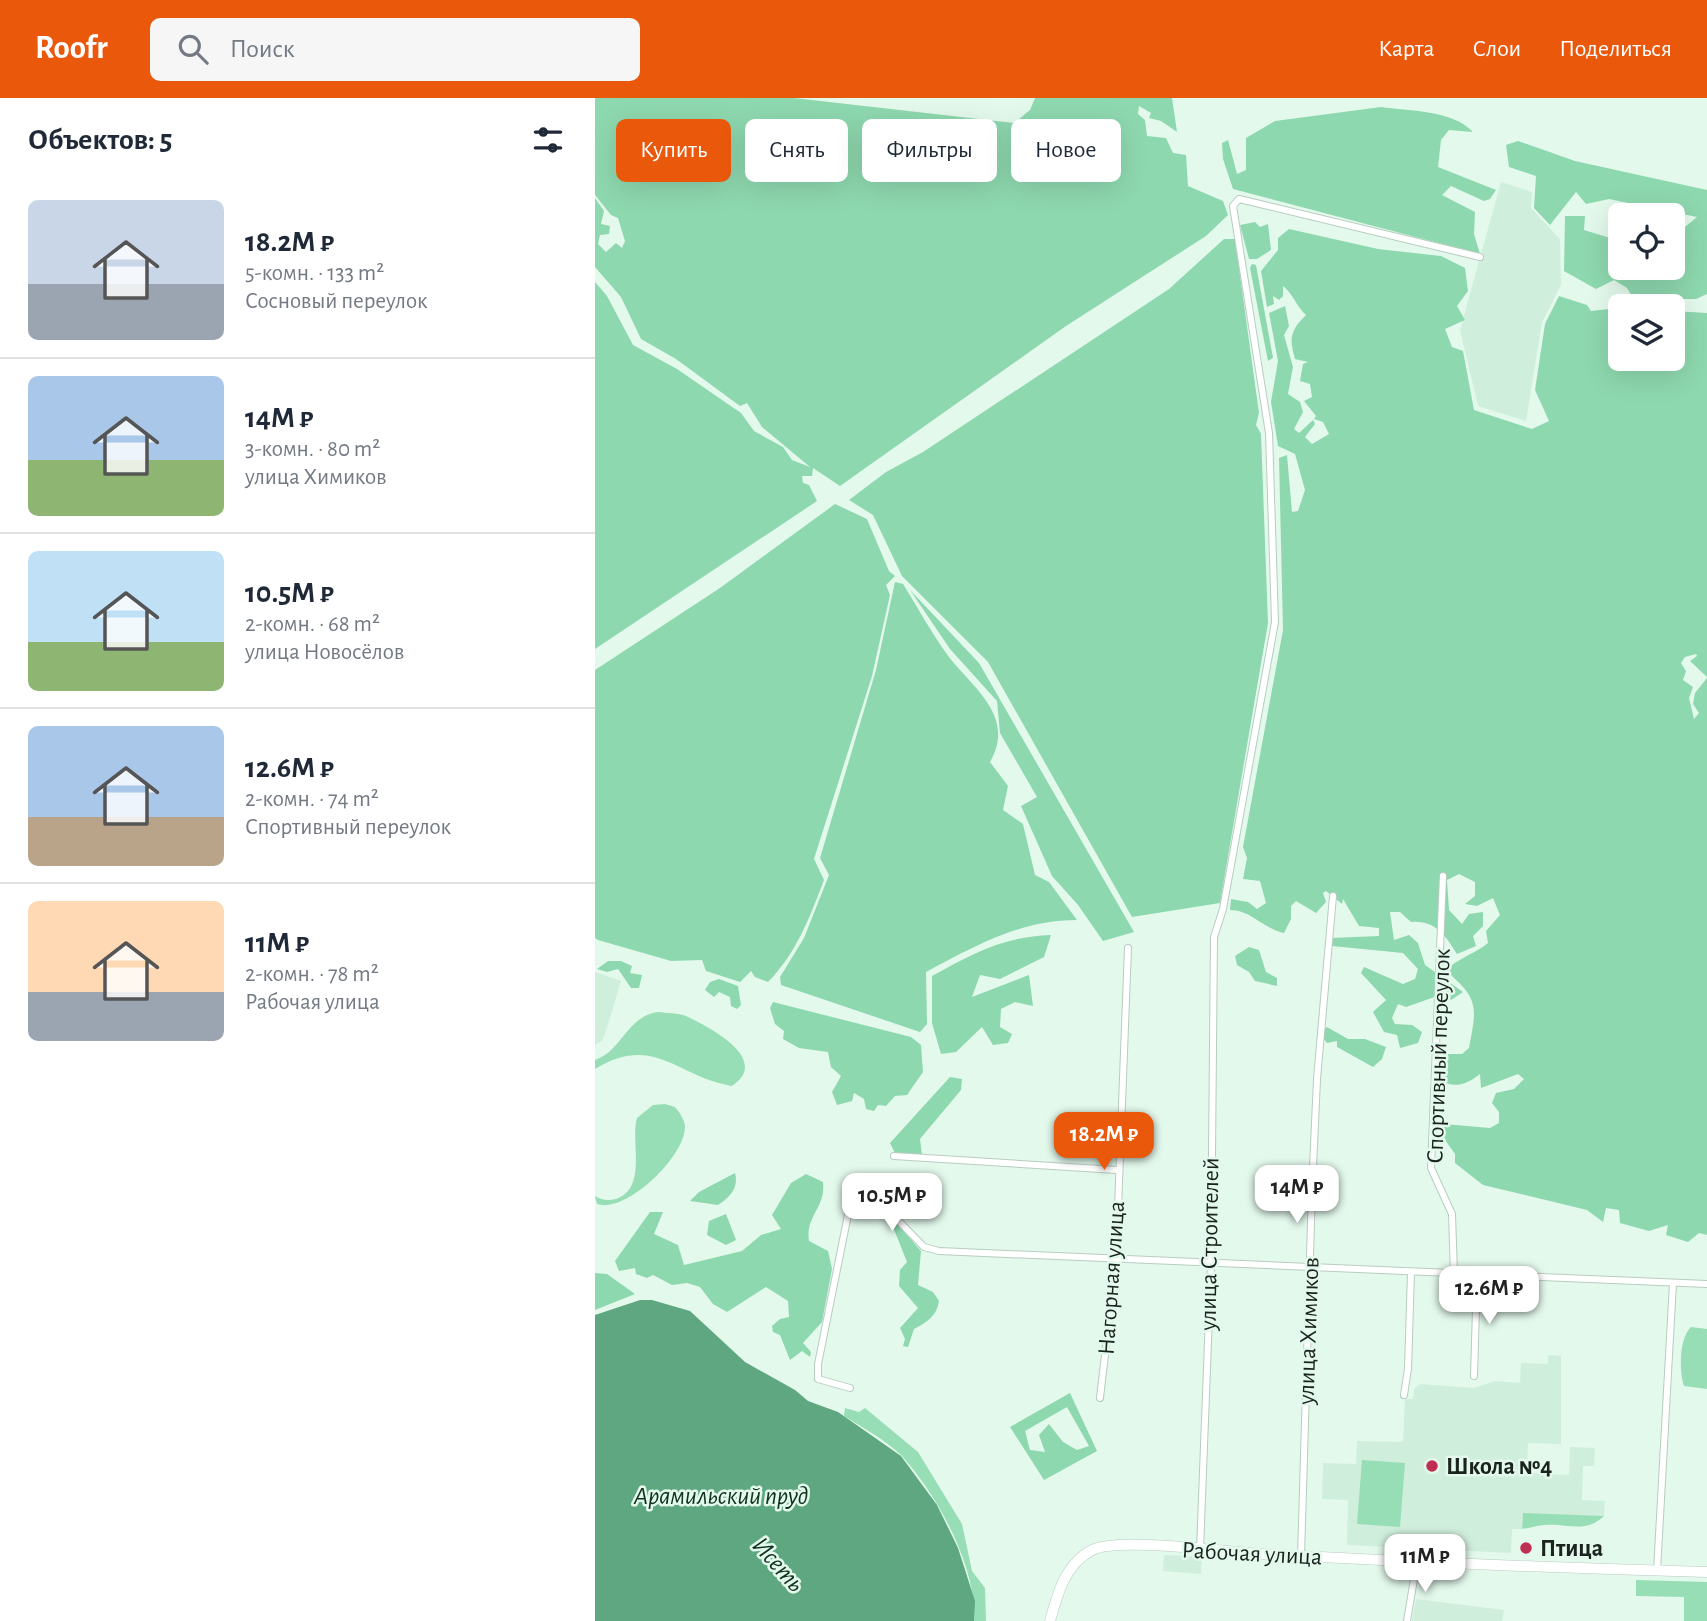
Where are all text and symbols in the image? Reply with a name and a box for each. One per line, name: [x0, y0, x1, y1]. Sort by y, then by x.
search box: [150, 18, 640, 81]
icon: search: [174, 30, 212, 68]
text: Roofr: [35, 32, 108, 65]
text: Поиск: [230, 36, 295, 62]
text: Карта: [1378, 37, 1434, 61]
text: Слои: [1472, 37, 1521, 61]
text: Поделиться: [1559, 37, 1672, 61]
chip: Купить: [616, 119, 731, 182]
chip: Снять: [745, 119, 848, 182]
chip: Фильтры: [862, 119, 997, 182]
chip: Новое: [1011, 119, 1121, 182]
icon: filters: [529, 121, 567, 159]
text: Объектов: 5: [28, 125, 172, 155]
map controls: [1608, 203, 1685, 371]
button: locate: [1608, 203, 1685, 280]
text: 18.2M ₽: [245, 227, 334, 257]
icon: home: [84, 228, 168, 312]
text: 5-комн. · 133 m²: [245, 262, 384, 285]
text: Сосновый переулок: [245, 290, 428, 313]
button: layers: [1608, 294, 1685, 371]
text: 14M ₽: [245, 403, 313, 433]
icon: home: [84, 404, 168, 488]
text: 3-комн. · 80 m²: [245, 438, 380, 461]
text: улица Химиков: [245, 466, 387, 489]
text: 10.5M ₽: [245, 578, 334, 608]
icon: home: [84, 579, 168, 663]
text: 2-комн. · 68 m²: [245, 613, 380, 636]
text: улица Новосёлов: [245, 641, 404, 664]
text: 12.6M ₽: [245, 753, 334, 783]
icon: home: [84, 754, 168, 838]
text: 2-комн. · 74 m²: [245, 788, 379, 811]
text: Спортивный переулок: [245, 816, 451, 839]
text: 11M ₽: [245, 928, 309, 958]
icon: home: [84, 929, 168, 1013]
street label: Спортивный переулок: [1423, 948, 1455, 1164]
text: 2-комн. · 78 m²: [245, 963, 379, 986]
text: Рабочая улица: [245, 991, 380, 1014]
pin: 18.2M ₽: [1039, 1112, 1169, 1172]
text: 18.2M ₽: [1070, 1123, 1138, 1146]
street label: улица Строителей: [1196, 1157, 1224, 1332]
pin: 14M ₽: [1248, 1166, 1346, 1225]
pin: 10.5M ₽: [827, 1174, 957, 1233]
text: 14M ₽: [1271, 1176, 1323, 1199]
text: 10.5M ₽: [858, 1184, 926, 1207]
street label: Нагорная улица: [1095, 1200, 1129, 1356]
street label: улица Химиков: [1294, 1257, 1324, 1406]
pin: 12.6M ₽: [1424, 1266, 1554, 1326]
text: 12.6M ₽: [1455, 1277, 1523, 1300]
place label: Школа №4: [1446, 1455, 1552, 1479]
marker: Школа №4: [1424, 1458, 1440, 1474]
water label: Арамильский пруд: [633, 1483, 808, 1509]
water label: Исеть: [747, 1532, 809, 1597]
pin: 11M ₽: [1376, 1534, 1474, 1594]
place label: Птица: [1540, 1537, 1603, 1561]
street label: Рабочая улица: [1181, 1538, 1323, 1570]
marker: Птица: [1518, 1540, 1534, 1556]
text: 11M ₽: [1400, 1545, 1450, 1568]

